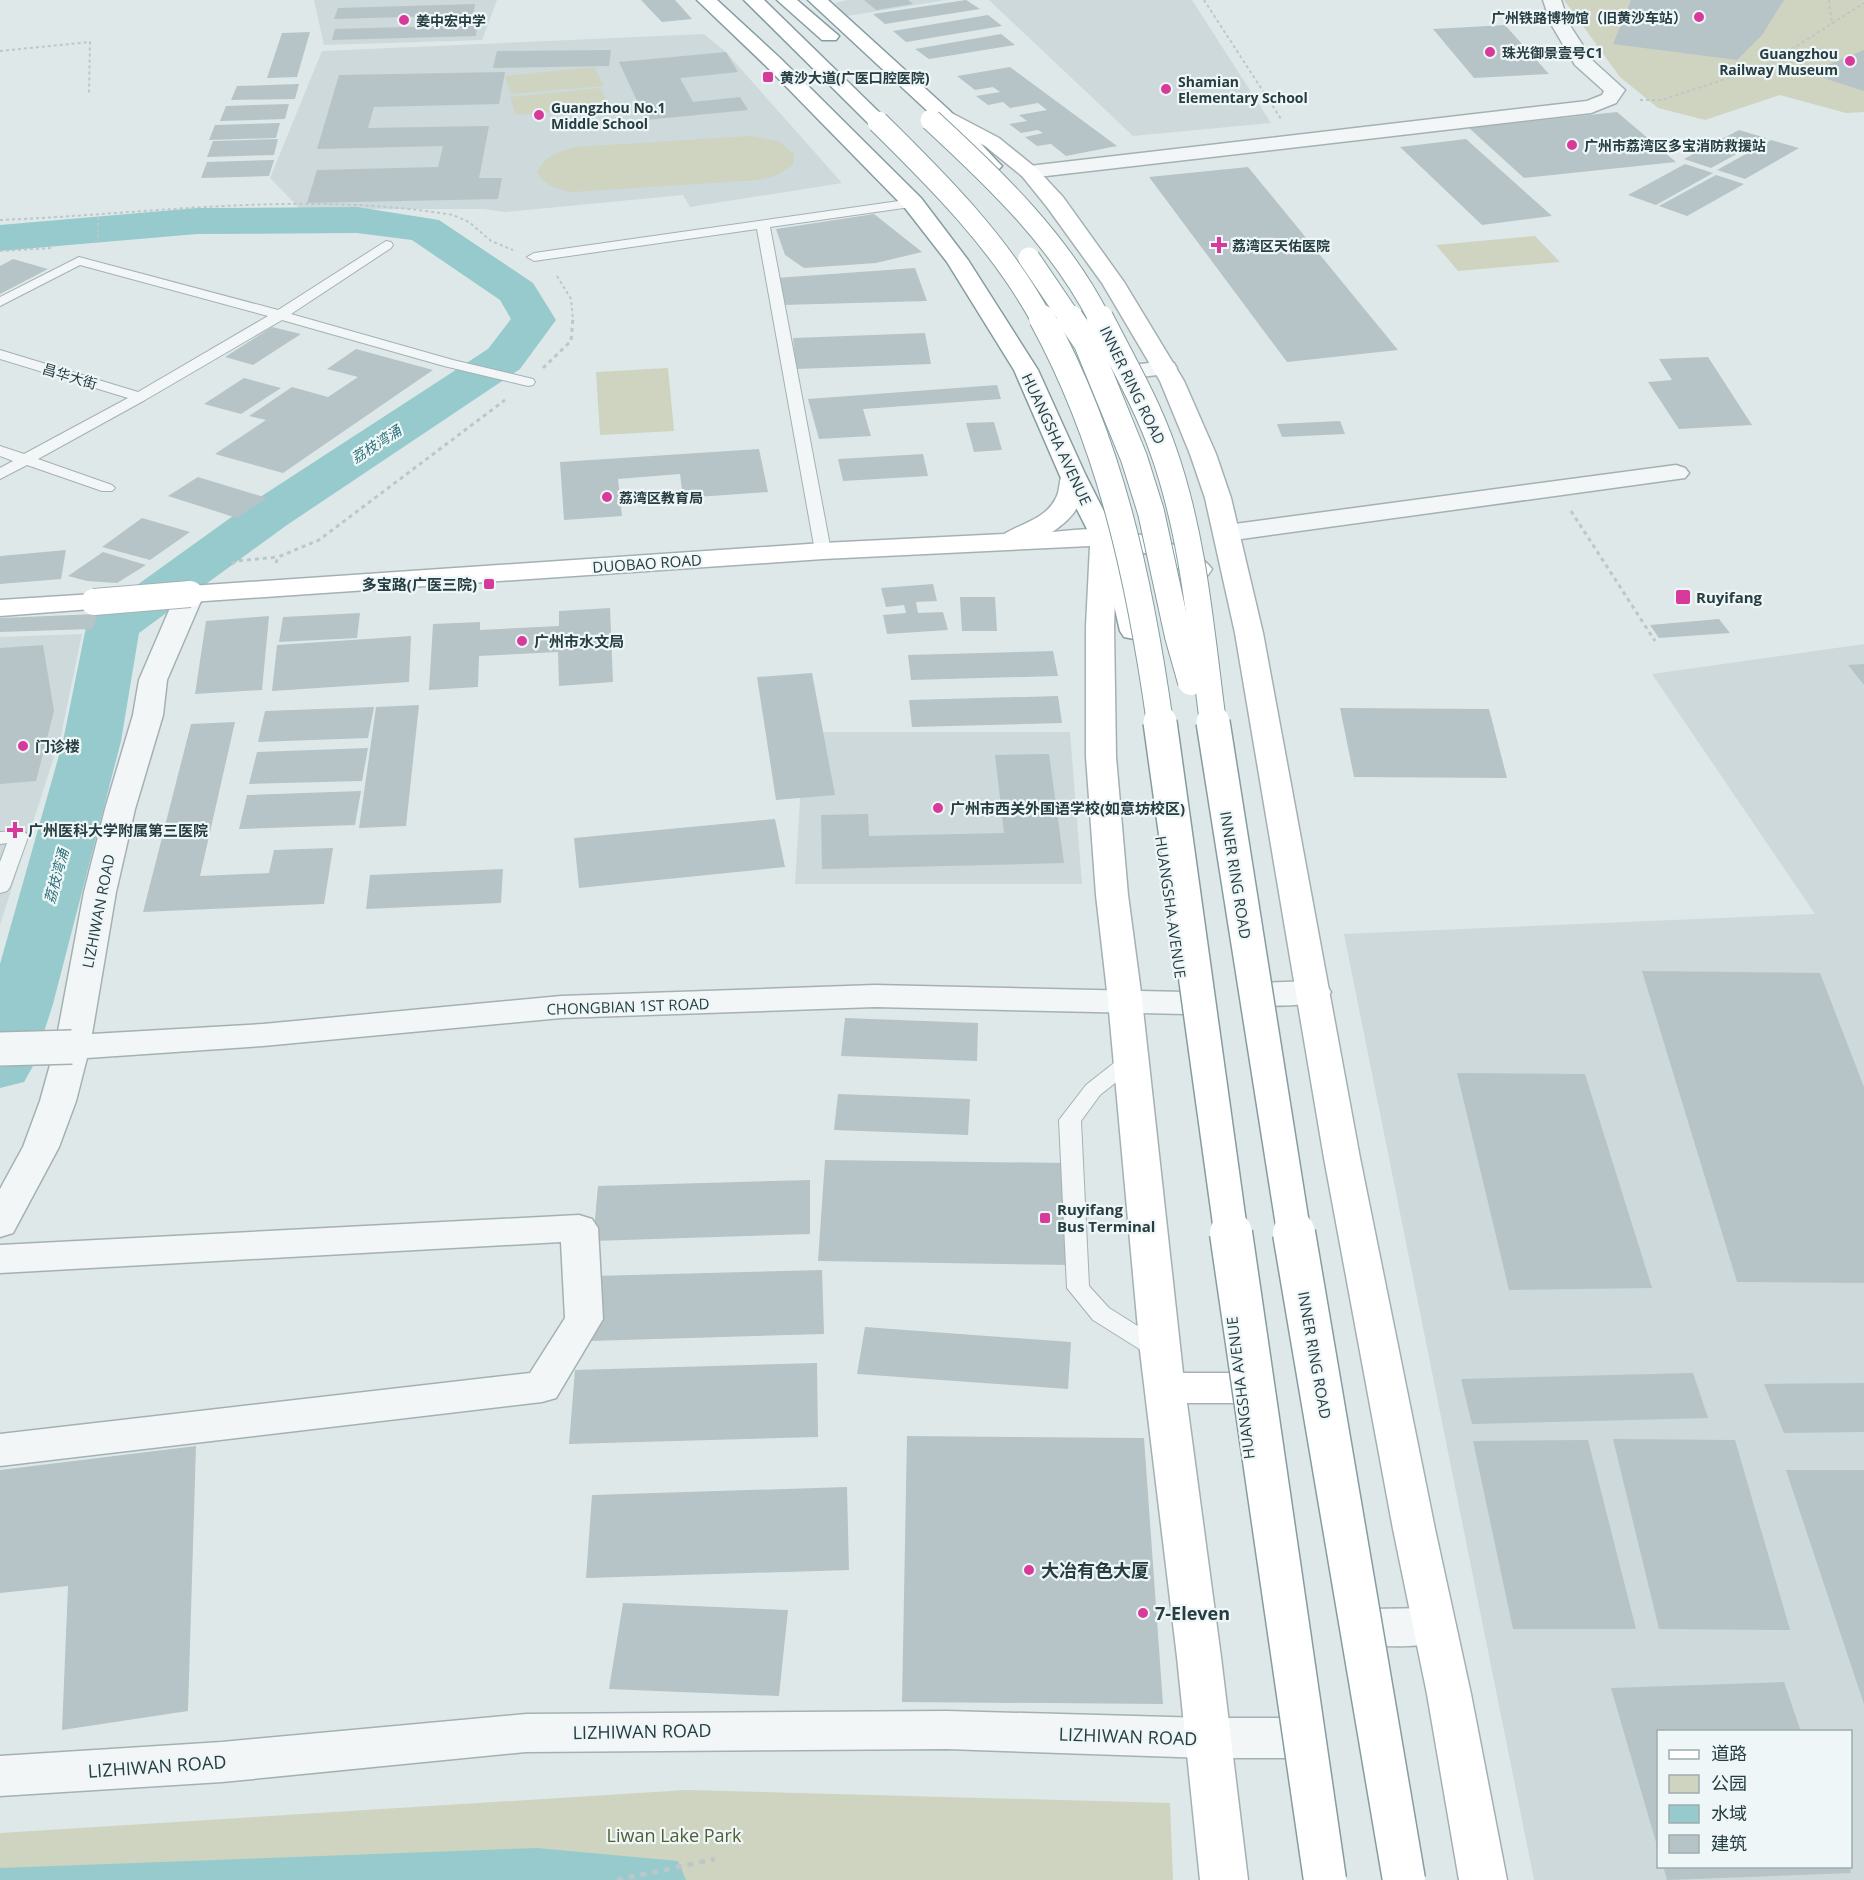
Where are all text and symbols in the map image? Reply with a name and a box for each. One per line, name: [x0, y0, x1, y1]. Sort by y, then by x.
place label: 广州铁路博物馆（旧黄沙车站）: [1491, 8, 1687, 27]
marker: 广州铁路博物馆（旧黄沙车站）: [1692, 10, 1706, 24]
place label: 姜中宏中学: [416, 11, 486, 30]
marker: 姜中宏中学: [397, 13, 411, 27]
place label: 珠光御景壹号C1: [1502, 43, 1603, 62]
place label: Guangzhou Railway Museum: [1719, 44, 1838, 79]
marker: 珠光御景壹号C1: [1483, 45, 1497, 59]
marker: Guangzhou Railway Museum: [1843, 54, 1857, 68]
place label: 黄沙大道(广医口腔医院): [780, 68, 930, 87]
marker: 黄沙大道(广医口腔医院): [761, 70, 775, 84]
place label: Shamian Elementary School: [1178, 72, 1308, 107]
marker: Shamian Elementary School: [1159, 82, 1173, 96]
place label: Guangzhou No.1 Middle School: [551, 98, 666, 133]
marker: Guangzhou No.1 Middle School: [532, 108, 546, 122]
place label: 广州市荔湾区多宝消防救援站: [1584, 136, 1766, 155]
marker: 广州市荔湾区多宝消防救援站: [1565, 138, 1579, 152]
marker: 荔湾区天佑医院: [1210, 236, 1228, 254]
place label: 荔湾区天佑医院: [1232, 236, 1330, 255]
street label: INNER RING ROAD: [1096, 323, 1170, 447]
street label: 昌华大街: [40, 359, 100, 393]
street label: HUANGSHA AVENUE: [1018, 370, 1096, 508]
water label: 荔枝湾涌: [347, 420, 406, 467]
place label: 荔湾区教育局: [619, 488, 703, 507]
marker: 荔湾区教育局: [600, 490, 614, 504]
street label: DUOBAO ROAD: [592, 549, 702, 577]
place label: 多宝路(广医三院): [362, 574, 477, 594]
marker: 多宝路(广医三院): [482, 577, 496, 591]
place label: Ruyifang: [1696, 587, 1763, 607]
marker: Ruyifang: [1674, 588, 1692, 606]
place label: 广州市水文局: [534, 631, 624, 651]
marker: 广州市水文局: [515, 634, 529, 648]
place label: 门诊楼: [35, 736, 80, 756]
marker: 门诊楼: [16, 739, 30, 753]
place label: 广州市西关外国语学校(如意坊校区): [950, 798, 1185, 818]
marker: 广州市西关外国语学校(如意坊校区): [931, 801, 945, 815]
street label: INNER RING ROAD: [1216, 810, 1256, 940]
place label: 广州医科大学附属第三医院: [28, 820, 208, 840]
marker: 广州医科大学附属第三医院: [6, 821, 24, 839]
street label: HUANGSHA AVENUE: [1151, 834, 1191, 980]
water label: 荔枝湾涌: [40, 845, 73, 906]
street label: LIZHIWAN ROAD: [77, 852, 119, 970]
street label: CHONGBIAN 1ST ROAD: [546, 993, 710, 1019]
place label: Ruyifang Bus Terminal: [1057, 1199, 1155, 1236]
marker: Ruyifang Bus Terminal: [1038, 1211, 1052, 1225]
street label: INNER RING ROAD: [1294, 1290, 1336, 1420]
street label: HUANGSHA AVENUE: [1221, 1315, 1259, 1461]
place label: 大冶有色大厦: [1041, 1558, 1149, 1582]
marker: 大冶有色大厦: [1022, 1563, 1036, 1577]
place label: 7-Eleven: [1155, 1601, 1230, 1625]
marker: 7-Eleven: [1136, 1606, 1150, 1620]
street label: LIZHIWAN ROAD: [572, 1718, 712, 1744]
street label: LIZHIWAN ROAD: [1058, 1722, 1198, 1750]
legend: [1657, 1730, 1852, 1868]
text: 道路: [1711, 1741, 1747, 1765]
street label: LIZHIWAN ROAD: [87, 1749, 227, 1783]
text: 公园: [1711, 1771, 1747, 1795]
text: 水域: [1711, 1801, 1747, 1825]
park label: Liwan Lake Park: [607, 1823, 742, 1847]
text: 建筑: [1711, 1831, 1747, 1855]

